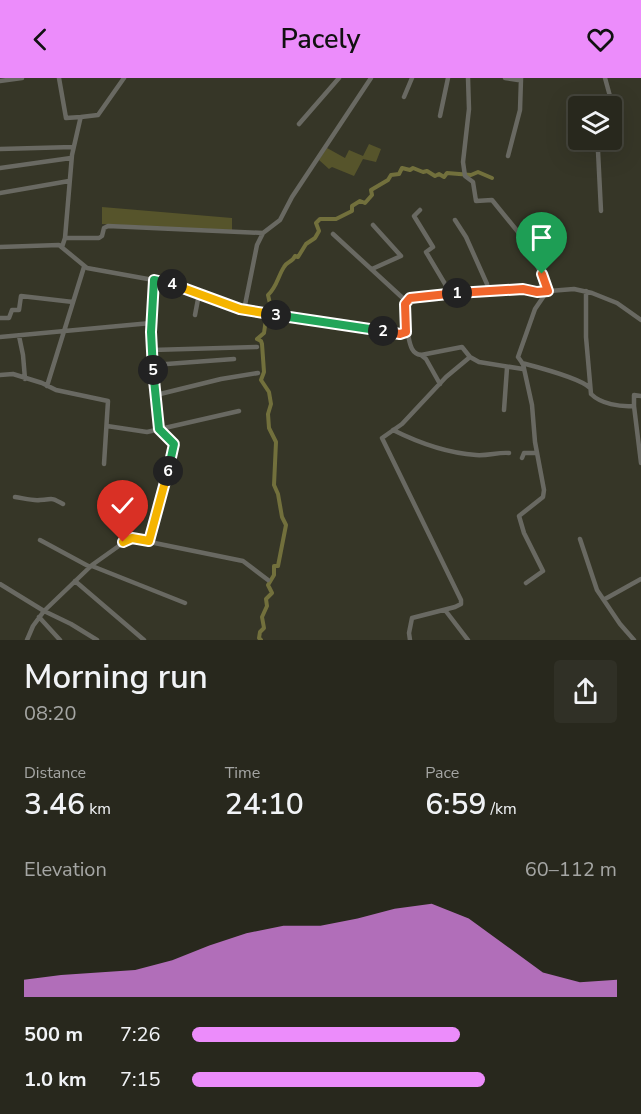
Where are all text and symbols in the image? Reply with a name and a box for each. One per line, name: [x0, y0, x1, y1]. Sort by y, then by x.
text: Pacely: [280, 21, 361, 58]
icon: back: [24, 23, 57, 56]
icon: heart: [584, 23, 617, 56]
map controls: [568, 96, 622, 150]
button: layers: [568, 96, 622, 150]
pin: [516, 212, 567, 274]
icon: arrive: [525, 221, 558, 254]
pin: 4: [157, 269, 187, 299]
text: 4: [167, 273, 177, 295]
pin: 1: [442, 278, 472, 308]
text: 1: [452, 282, 462, 304]
pin: 3: [261, 300, 291, 330]
text: 3: [271, 304, 281, 326]
pin: 2: [368, 316, 398, 346]
text: 2: [378, 320, 388, 342]
pin: 5: [138, 355, 168, 385]
text: 5: [148, 359, 158, 381]
pin: 6: [153, 456, 183, 486]
text: 6: [163, 460, 173, 482]
pin: [97, 480, 148, 542]
icon: check: [106, 489, 139, 522]
text: Morning run: [24, 655, 208, 700]
button: share: [554, 660, 617, 723]
text: 08:20: [24, 700, 77, 727]
text: Distance: [24, 762, 86, 784]
text: Time: [225, 762, 260, 784]
text: Pace: [425, 762, 459, 784]
text: 3.46: [24, 784, 85, 825]
text: 24:10: [225, 784, 304, 825]
text: 6:59: [425, 784, 486, 825]
text: km: [85, 798, 111, 820]
text: /km: [486, 798, 517, 820]
text: Elevation: [24, 856, 107, 883]
text: 60–112 m: [525, 856, 617, 883]
text: 500 m: [24, 1021, 83, 1048]
text: 7:26: [120, 1021, 161, 1048]
text: 1.0 km: [24, 1066, 87, 1093]
text: 7:15: [120, 1066, 161, 1093]

